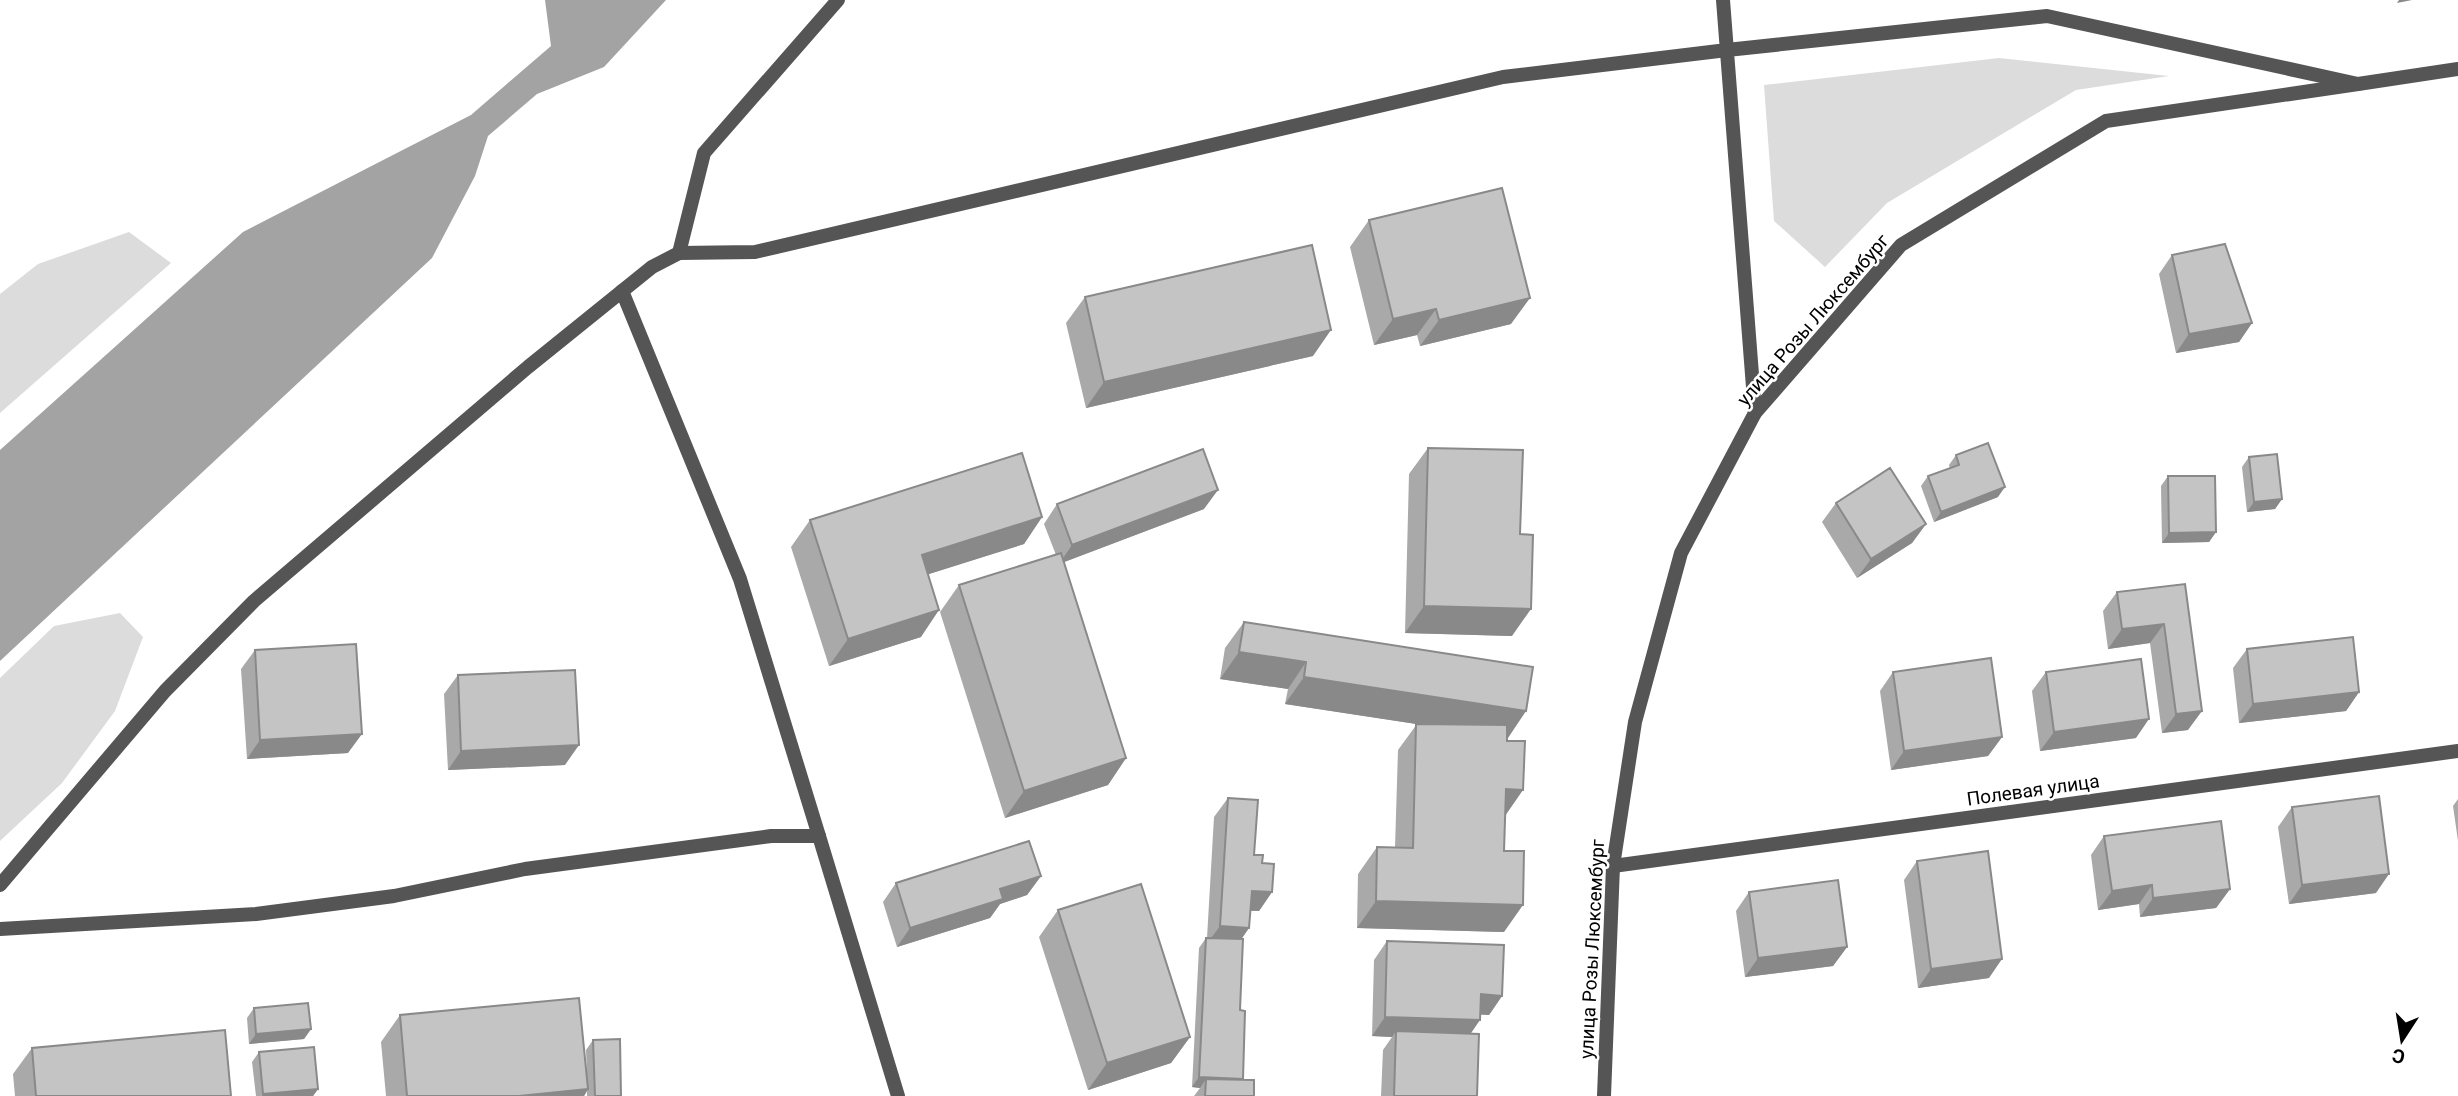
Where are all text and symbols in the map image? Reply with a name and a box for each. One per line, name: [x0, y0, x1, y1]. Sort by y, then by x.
street label: улица Розы Люксембург: [1732, 229, 1894, 411]
street label: Полевая улица: [1965, 769, 2101, 811]
street label: улица Розы Люксембург: [1575, 839, 1609, 1059]
north arrow: [2367, 1005, 2437, 1075]
text: С: [2390, 1044, 2407, 1069]

